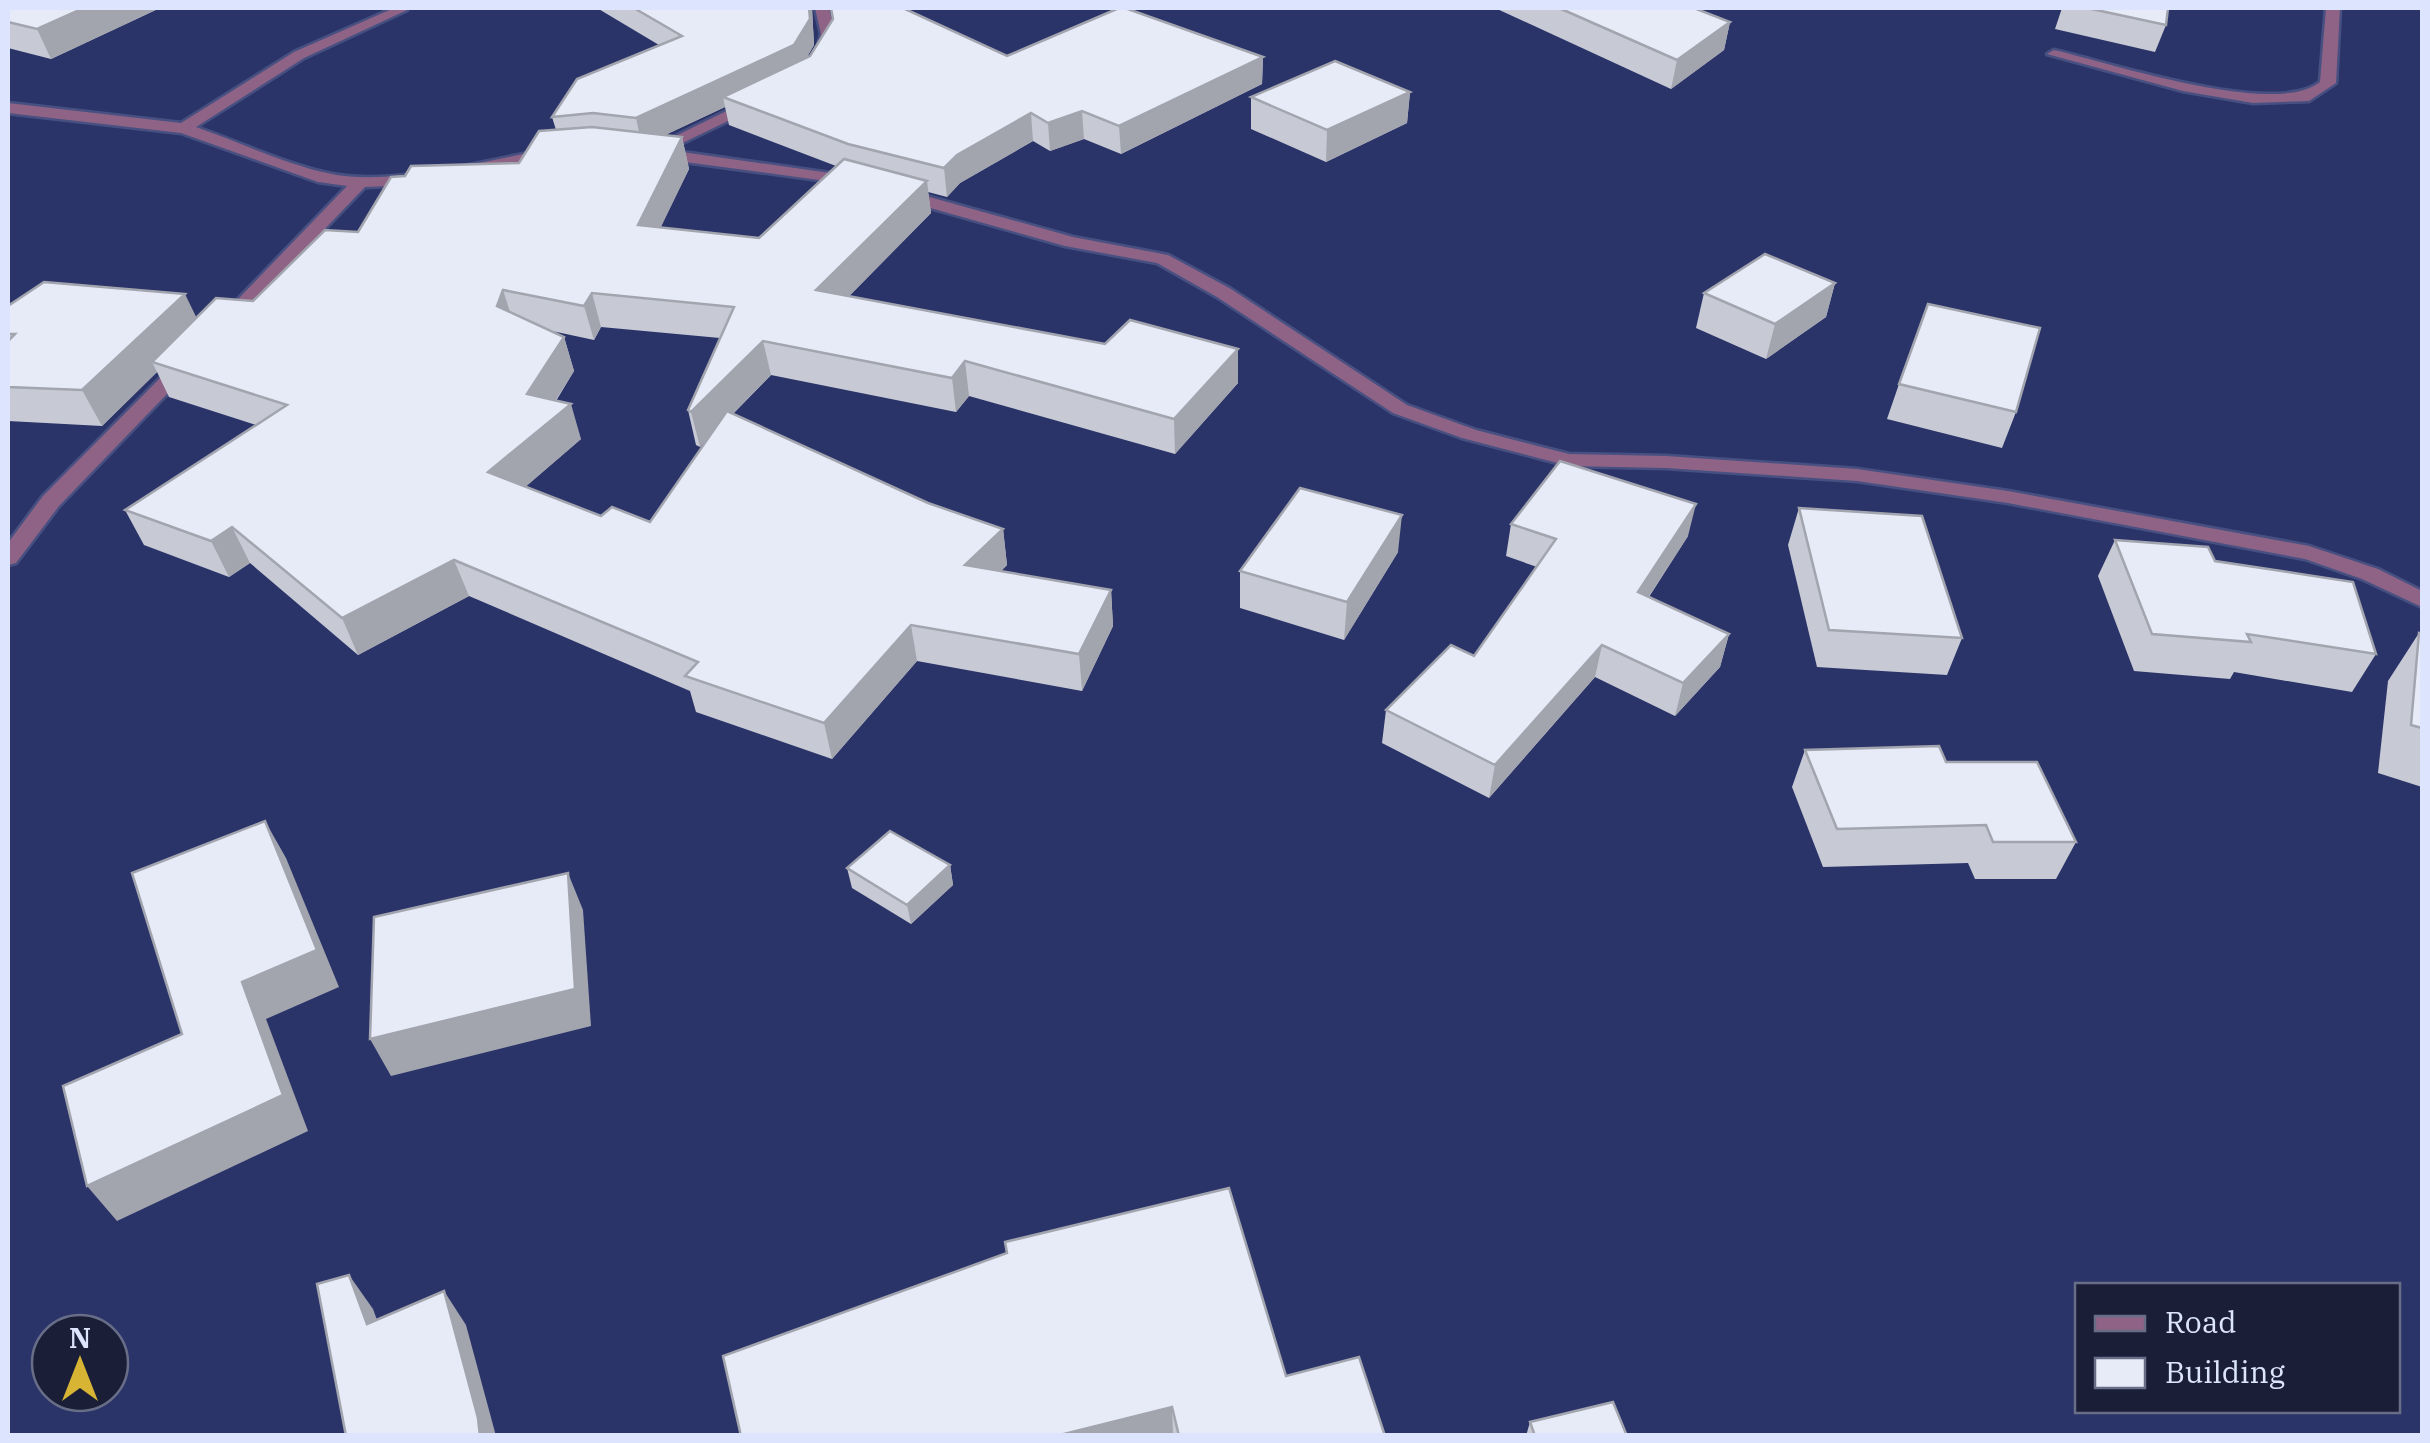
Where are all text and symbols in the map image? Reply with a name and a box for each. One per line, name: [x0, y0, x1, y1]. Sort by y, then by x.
legend: [2075, 1283, 2400, 1413]
text: Road: [2165, 1302, 2237, 1341]
north arrow: [30, 1313, 130, 1413]
text: N: [69, 1319, 91, 1356]
text: Building: [2165, 1352, 2285, 1391]

